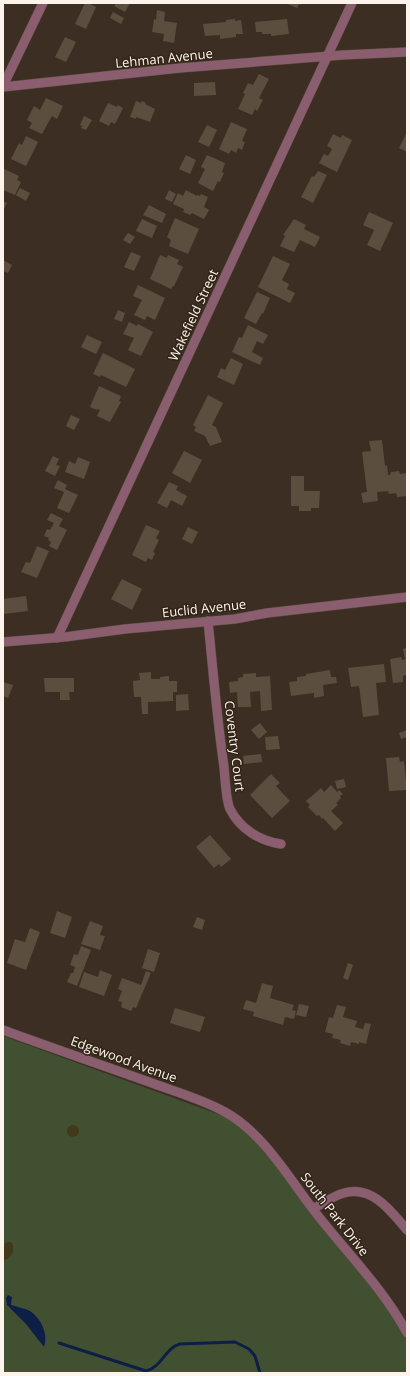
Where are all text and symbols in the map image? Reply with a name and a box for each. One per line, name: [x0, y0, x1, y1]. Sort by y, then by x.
street label: Lehman Avenue: [114, 44, 214, 72]
street label: Wakefield Street: [164, 266, 222, 364]
street label: Euclid Avenue: [161, 595, 247, 621]
street label: Coventry Court: [220, 699, 250, 793]
street label: Edgewood Avenue: [68, 1031, 180, 1087]
street label: South Park Drive: [297, 1169, 373, 1259]

